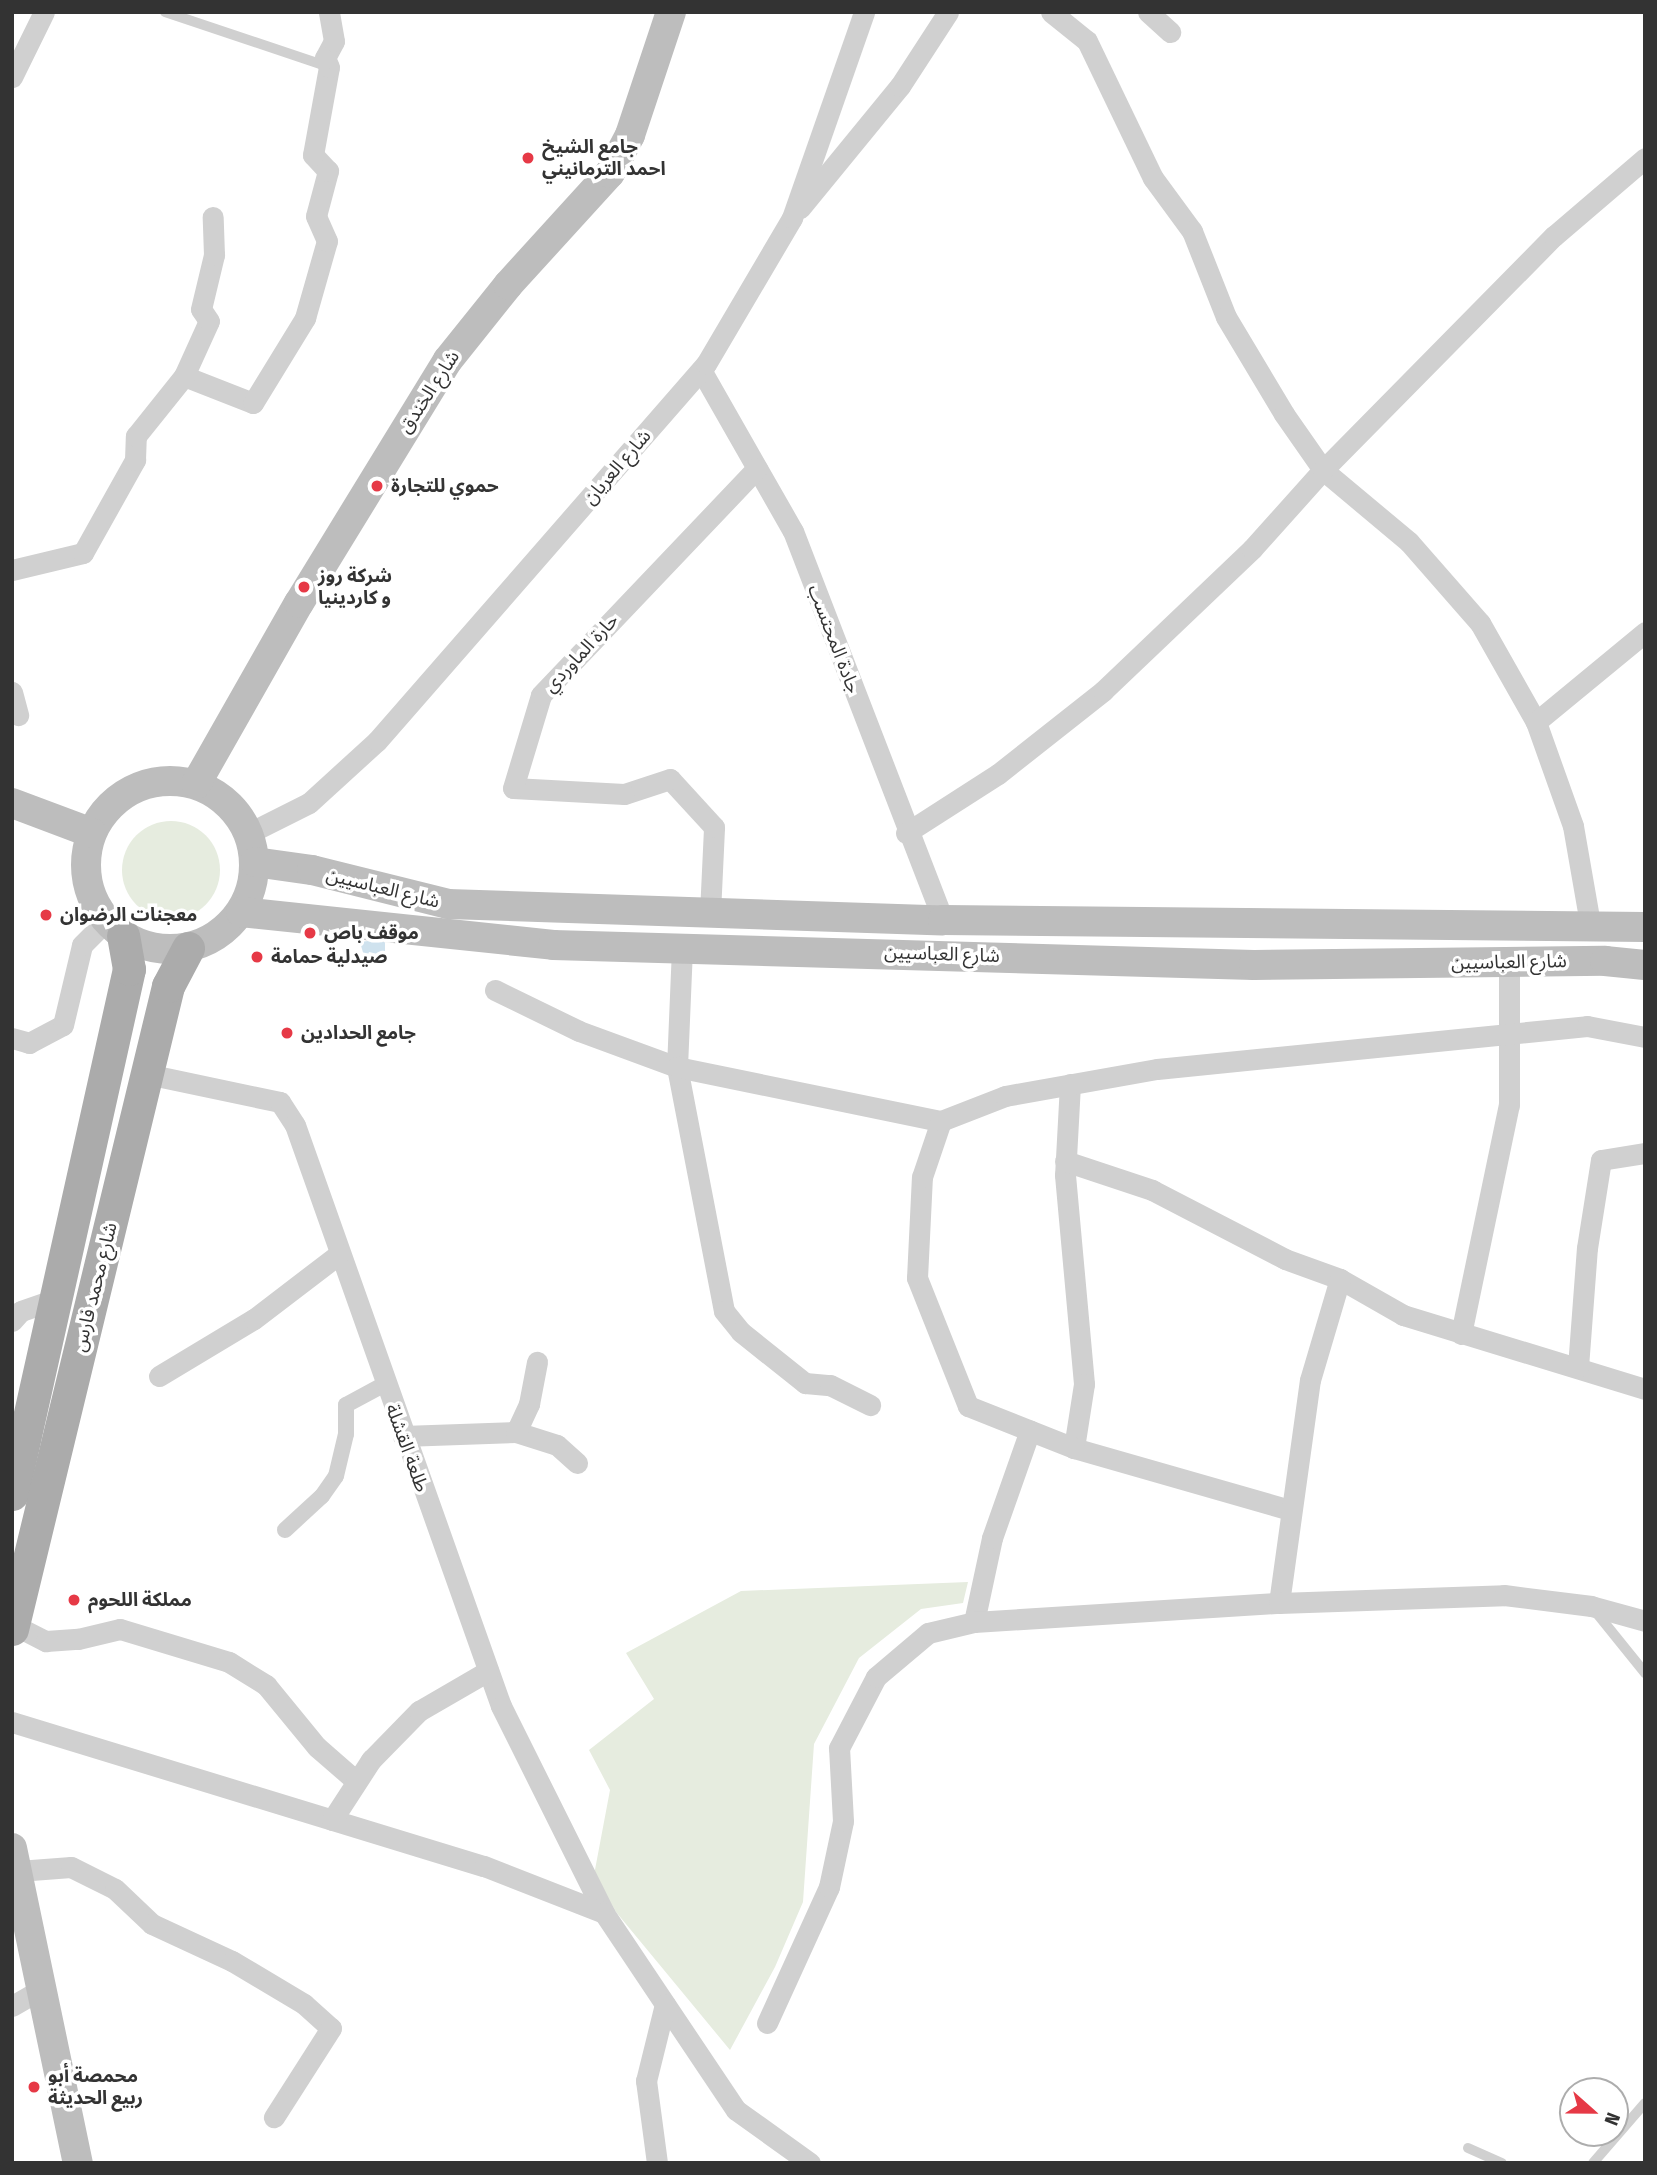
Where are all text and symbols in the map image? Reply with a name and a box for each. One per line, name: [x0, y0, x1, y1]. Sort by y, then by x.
place label: جامع الشيخ احمد الترمانيني: [542, 136, 666, 180]
marker: جامع الشيخ احمد الترمانيني: [520, 150, 536, 166]
street label: شارع الخندق: [394, 346, 464, 438]
street label: شارع العريان: [578, 425, 656, 509]
place label: حموي للتجارة: [391, 475, 499, 497]
marker: حموي للتجارة: [369, 478, 385, 494]
place label: شركة روز و كاردينيا: [318, 565, 392, 609]
marker: شركة روز و كاردينيا: [296, 579, 312, 595]
street label: جادة المحتسب: [803, 581, 865, 697]
street label: حارة الماوردي: [539, 609, 623, 697]
street label: شارع العباسيين: [324, 863, 442, 913]
place label: معجنات الرضوان: [60, 904, 197, 926]
marker: معجنات الرضوان: [38, 907, 54, 923]
place label: موقف باص: [324, 922, 419, 944]
marker: موقف باص: [302, 925, 318, 941]
street label: شارع العباسيين: [884, 941, 1000, 967]
place label: صيدلية حمامة: [271, 946, 388, 968]
marker: صيدلية حمامة: [249, 949, 265, 965]
street label: شارع العباسيين: [1451, 950, 1567, 974]
place label: جامع الحدادين: [301, 1022, 416, 1044]
marker: جامع الحدادين: [279, 1025, 295, 1041]
street label: شارع محمد فارس: [68, 1220, 122, 1354]
street label: طلعة القشلة: [381, 1401, 433, 1495]
place label: مملكة اللحوم: [88, 1589, 192, 1611]
marker: مملكة اللحوم: [66, 1592, 82, 1608]
place label: محمصة أبو ربيع الحديثة: [48, 2065, 143, 2109]
north arrow: [1559, 2077, 1629, 2147]
marker: محمصة أبو ربيع الحديثة: [26, 2079, 42, 2095]
text: N: [1599, 2110, 1625, 2128]

